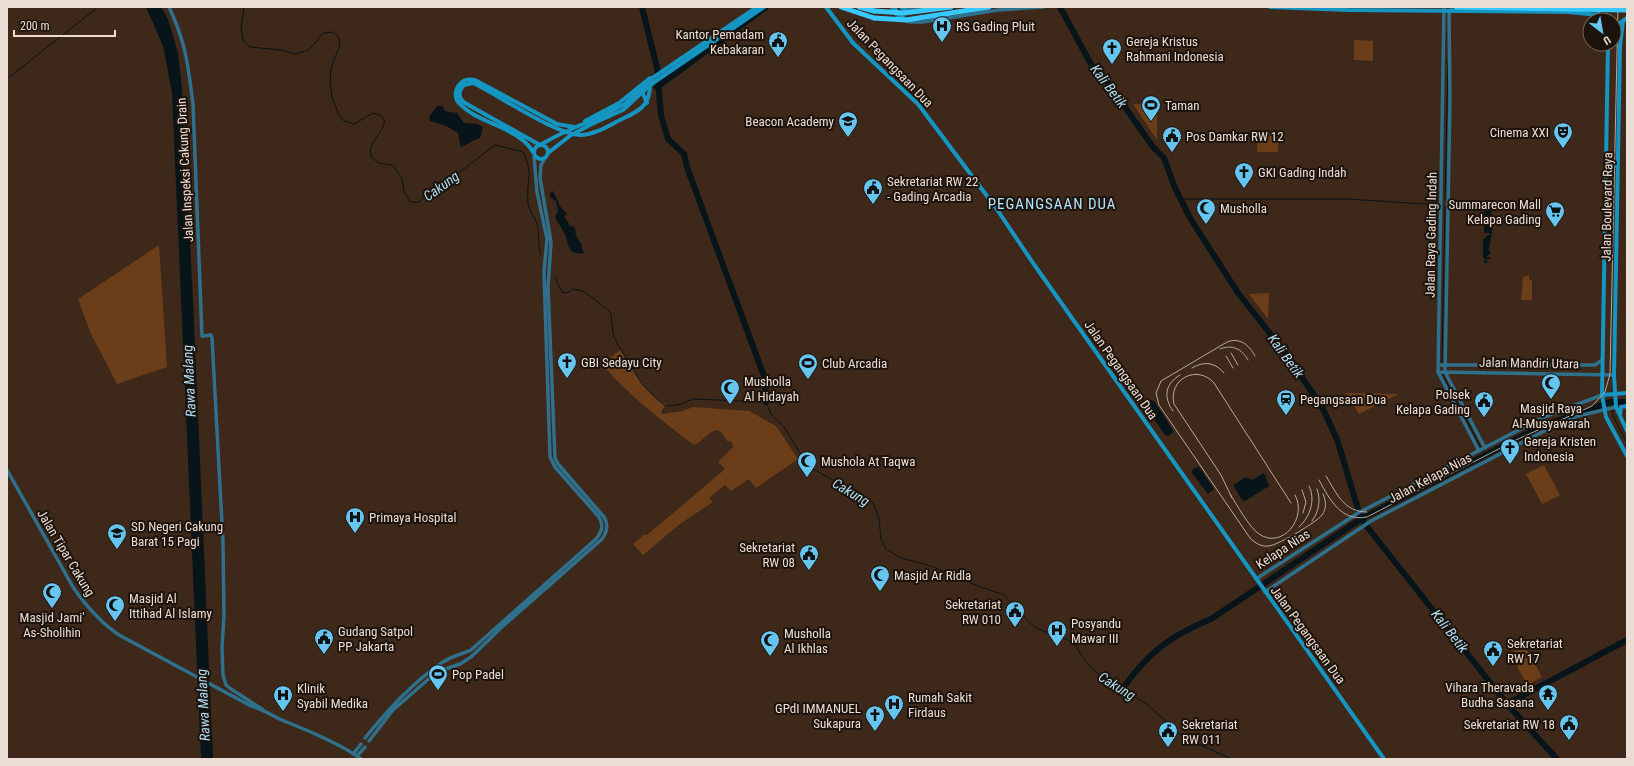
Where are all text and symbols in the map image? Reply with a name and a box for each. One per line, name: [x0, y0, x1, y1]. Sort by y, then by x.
scale bar: [14, 12, 115, 38]
north arrow: [1582, 12, 1622, 52]
hospital icon: RS Gading Pluit: [931, 15, 953, 43]
street label: Jalan Pegangsaan Dua: [844, 16, 936, 110]
text: 200 m: [20, 19, 50, 33]
place label: RS Gading Pluit: [956, 19, 1035, 34]
place label: Kantor Pemadam Kebakaran: [676, 27, 764, 57]
public building icon: Kantor Pemadam Kebakaran: [767, 30, 789, 58]
text: U: [1601, 33, 1613, 47]
place label: Gereja Kristus Rahmani Indonesia: [1126, 34, 1224, 64]
church icon: Gereja Kristus Rahmani Indonesia: [1101, 37, 1123, 65]
water label: Kali Betik: [1087, 61, 1131, 112]
sports icon: Taman: [1140, 94, 1162, 122]
street label: Jalan Inspeksi Cakung Drain: [174, 97, 196, 243]
place label: Taman: [1165, 98, 1200, 113]
school or university icon: Beacon Academy: [837, 110, 859, 138]
place label: Beacon Academy: [745, 114, 835, 129]
theatre icon: Cinema XXI: [1552, 121, 1574, 149]
public building icon: Pos Damkar RW 12: [1161, 125, 1183, 153]
place label: Cinema XXI: [1490, 125, 1549, 140]
place label: Pos Damkar RW 12: [1186, 129, 1284, 144]
street label: Jalan Boulevard Raya: [1599, 152, 1615, 262]
church icon: GKI Gading Indah: [1233, 161, 1255, 189]
place label: GKI Gading Indah: [1258, 165, 1347, 180]
water label: Cakung: [420, 168, 462, 204]
street label: Jalan Raya Gading Indah: [1422, 172, 1440, 298]
place label: Sekretariat RW 22 - Gading Arcadia: [887, 174, 978, 204]
public building icon: Sekretariat RW 22 - Gading Arcadia: [862, 177, 884, 205]
district label: PEGANGSAAN DUA: [988, 195, 1116, 213]
mosque icon: Musholla: [1195, 197, 1217, 225]
place label: Summarecon Mall Kelapa Gading: [1448, 197, 1541, 227]
supermarket icon: Summarecon Mall Kelapa Gading: [1544, 200, 1566, 228]
place label: Musholla: [1220, 201, 1267, 216]
street label: Jalan Pegangsaan Dua: [1081, 318, 1161, 422]
water label: Kali Betik: [1265, 331, 1308, 382]
water label: Rawa Malang: [179, 344, 199, 417]
church icon: GBI Sedayu City: [556, 351, 578, 379]
sports icon: Club Arcadia: [797, 352, 819, 380]
place label: GBI Sedayu City: [581, 355, 662, 370]
street label: Jalan Mandiri Utara: [1479, 355, 1579, 371]
place label: Club Arcadia: [822, 356, 887, 371]
mosque icon: Masjid Raya Al-Musyawarah: [1540, 372, 1562, 400]
place label: Musholla Al Hidayah: [744, 374, 799, 404]
mosque icon: Musholla Al Hidayah: [719, 377, 741, 405]
place label: Polsek Kelapa Gading: [1396, 387, 1470, 417]
station icon: Pegangsaan Dua: [1275, 388, 1297, 416]
public building icon: Polsek Kelapa Gading: [1473, 390, 1495, 418]
place label: Pegangsaan Dua: [1300, 392, 1386, 407]
place label: Masjid Raya Al-Musyawarah: [1512, 401, 1590, 431]
place label: Gereja Kristen Indonesia: [1524, 434, 1596, 464]
church icon: Gereja Kristen Indonesia: [1499, 437, 1521, 465]
mosque icon: Mushola At Taqwa: [796, 450, 818, 478]
street label: Jalan Kelapa Nias: [1386, 450, 1474, 506]
place label: Mushola At Taqwa: [821, 454, 915, 469]
water label: Cakung: [830, 475, 873, 509]
hospital icon: Primaya Hospital: [344, 506, 366, 534]
street label: Jalan Tipar Cakung: [34, 507, 98, 599]
place label: Primaya Hospital: [369, 510, 457, 525]
place label: SD Negeri Cakung Barat 15 Pagi: [131, 519, 223, 549]
school or university icon: SD Negeri Cakung Barat 15 Pagi: [106, 522, 128, 550]
street label: Kelapa Nias: [1253, 526, 1313, 572]
place label: Sekretariat RW 08: [739, 540, 795, 570]
public building icon: Sekretariat RW 08: [798, 543, 820, 571]
mosque icon: Masjid Ar Ridla: [869, 564, 891, 592]
place label: Masjid Ar Ridla: [894, 568, 971, 583]
mosque icon: Masjid Jami' As-Sholihin: [41, 581, 63, 609]
street label: Jalan Pegangsaan Dua: [1267, 583, 1349, 687]
place label: Masjid Al Ittihad Al Islamy: [129, 591, 213, 621]
mosque icon: Masjid Al Ittihad Al Islamy: [104, 594, 126, 622]
place label: Sekretariat RW 010: [945, 597, 1001, 627]
public building icon: Sekretariat RW 010: [1004, 600, 1026, 628]
water label: Kali Betik: [1428, 606, 1472, 656]
place label: Masjid Jami' As-Sholihin: [20, 610, 84, 640]
place label: Posyandu Mawar III: [1071, 616, 1121, 646]
hospital icon: Posyandu Mawar III: [1046, 619, 1068, 647]
place label: Gudang Satpol PP Jakarta: [338, 624, 413, 654]
place label: Musholla Al Ikhlas: [784, 626, 831, 656]
public building icon: Gudang Satpol PP Jakarta: [313, 627, 335, 655]
mosque icon: Musholla Al Ikhlas: [759, 629, 781, 657]
place label: Sekretariat RW 17: [1507, 636, 1563, 666]
public building icon: Sekretariat RW 17: [1482, 639, 1504, 667]
sports icon: Pop Padel: [427, 663, 449, 691]
place label: Pop Padel: [452, 667, 504, 682]
water label: Rawa Malang: [193, 668, 213, 741]
water label: Cakung: [1096, 669, 1139, 704]
place label: Vihara Theravada Budha Sasana: [1445, 680, 1534, 710]
place label: Klinik Syabil Medika: [297, 681, 368, 711]
temple icon: Vihara Theravada Budha Sasana: [1537, 683, 1559, 711]
hospital icon: Klinik Syabil Medika: [272, 684, 294, 712]
place label: Rumah Sakit Firdaus: [908, 690, 972, 720]
hospital icon: Rumah Sakit Firdaus: [883, 693, 905, 721]
place label: GPdI IMMANUEL Sukapura: [775, 701, 861, 731]
church icon: GPdI IMMANUEL Sukapura: [864, 704, 886, 732]
public building icon: Sekretariat RW 18: [1558, 713, 1580, 741]
place label: Sekretariat RW 011: [1182, 717, 1238, 747]
place label: Sekretariat RW 18: [1464, 717, 1555, 732]
public building icon: Sekretariat RW 011: [1157, 720, 1179, 748]

